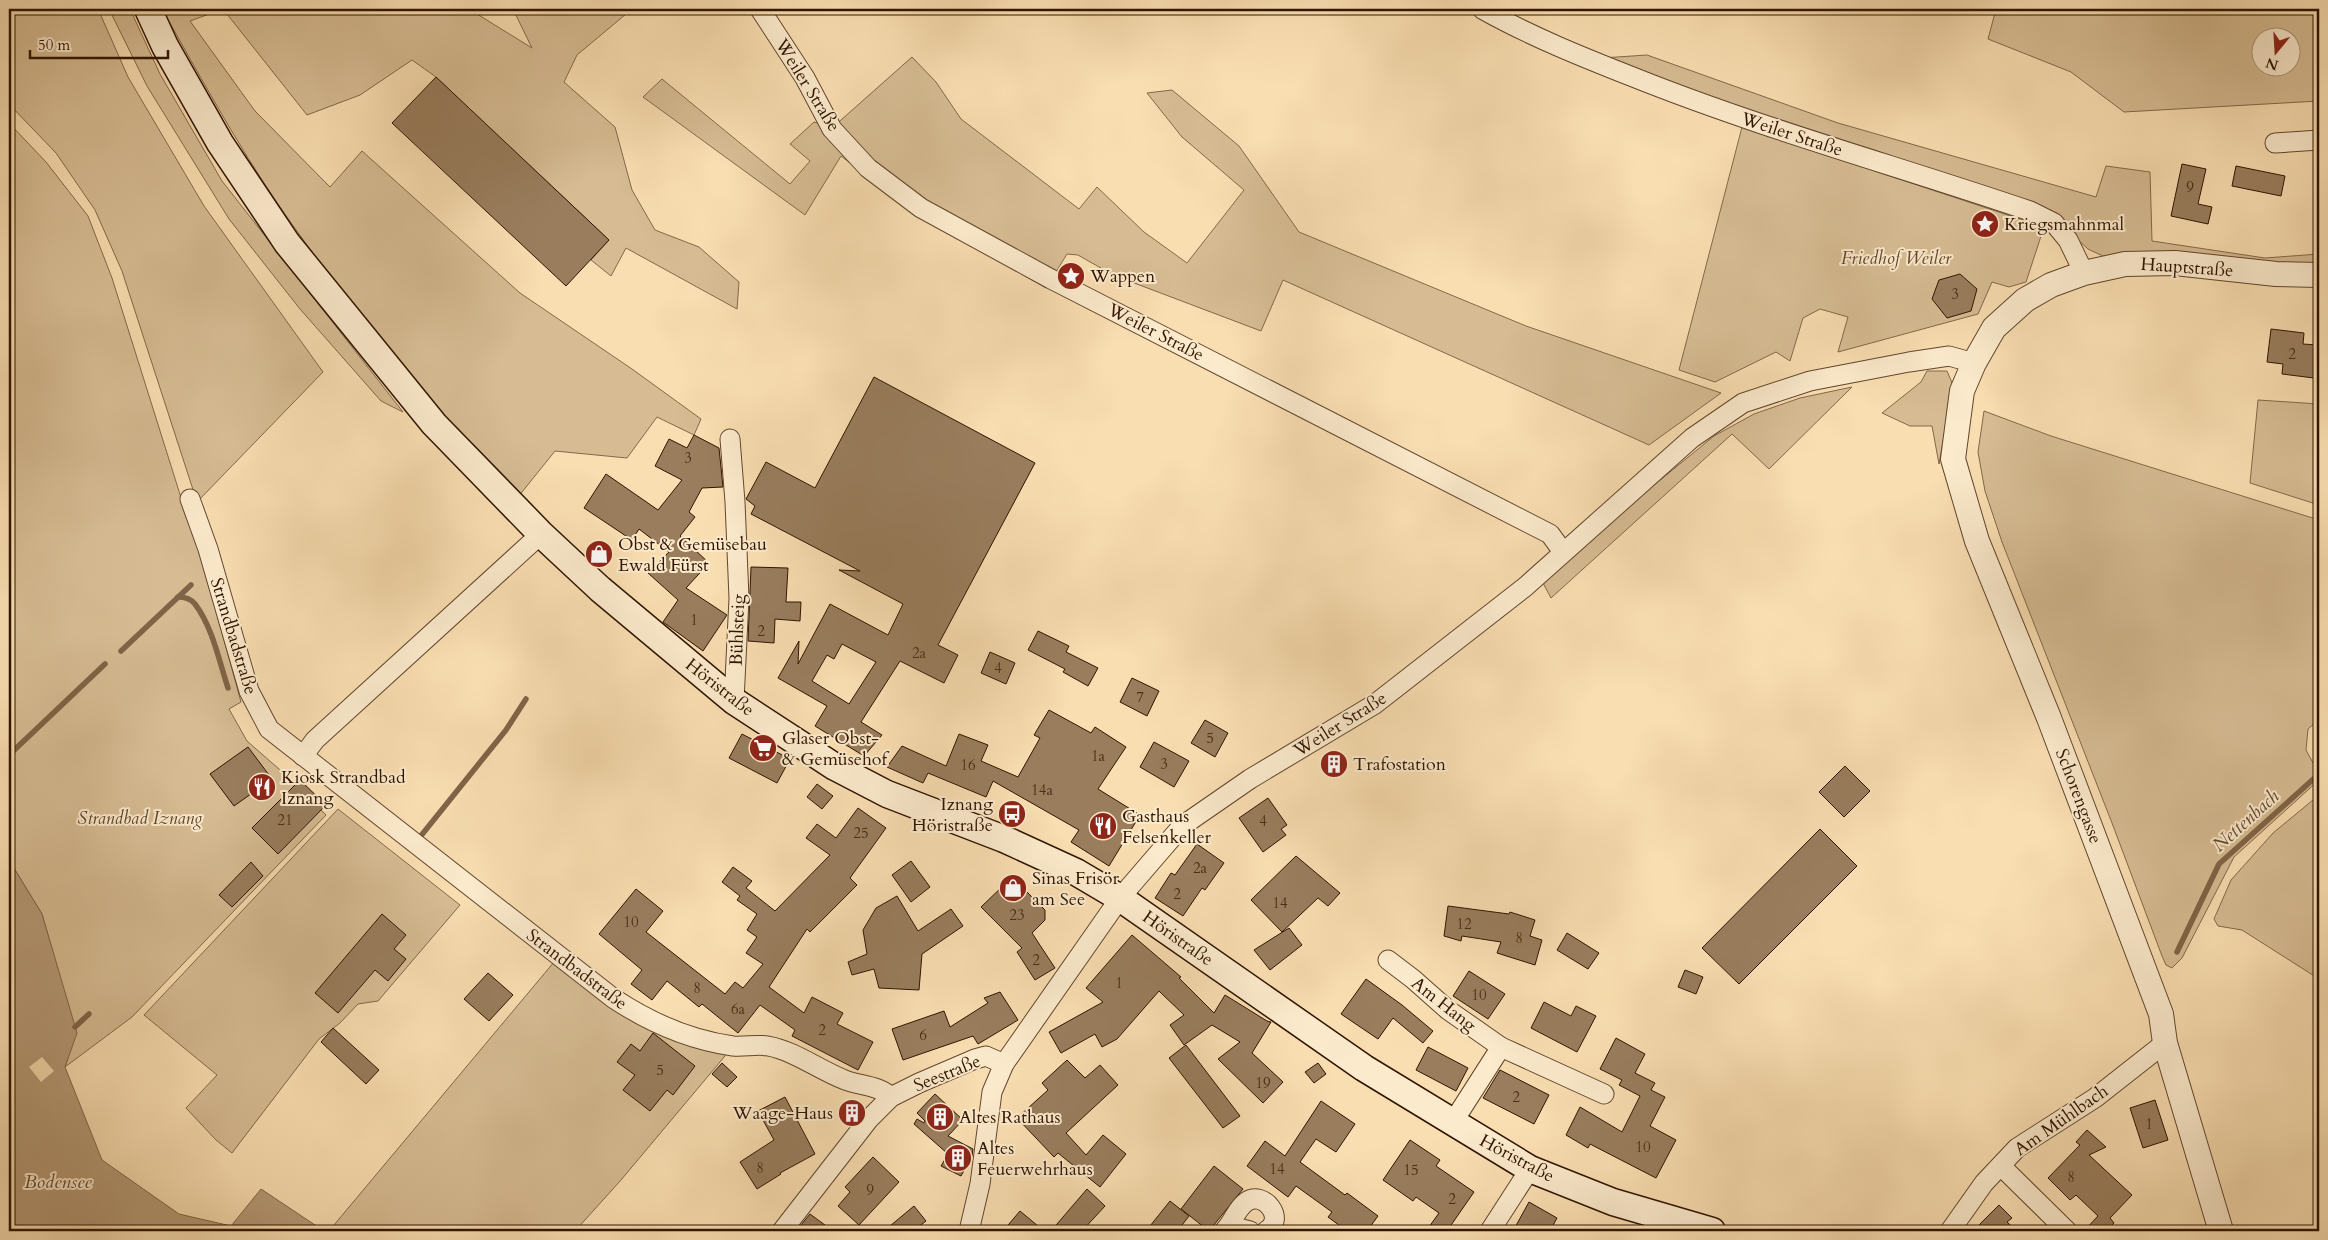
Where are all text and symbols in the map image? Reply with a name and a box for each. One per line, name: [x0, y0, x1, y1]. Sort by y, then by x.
scale bar: [30, 28, 168, 60]
north arrow: [2250, 28, 2300, 78]
street label: Weiler Straße: [769, 33, 846, 137]
text: 50 m: [38, 35, 70, 55]
text: N: [2263, 53, 2281, 75]
street label: Weiler Straße: [1737, 106, 1846, 163]
house number: 9: [2186, 177, 2194, 197]
place icon: Kriegsmahnmal: [1970, 209, 2000, 239]
place label: Kriegsmahnmal: [2004, 212, 2124, 237]
park label: Friedhof Weiler: [1841, 246, 1952, 271]
street label: Hauptstraße: [2140, 252, 2234, 283]
place icon: Wappen: [1056, 261, 1086, 291]
place label: Wappen: [1089, 264, 1156, 289]
house number: 3: [1951, 284, 1959, 304]
street label: Weiler Straße: [1102, 297, 1208, 367]
house number: 2: [2288, 344, 2296, 364]
house number: 3: [684, 448, 692, 468]
place label: Obst & Gemüsebau Ewald Fürst: [618, 532, 767, 578]
shop icon: Obst & Gemüsebau Ewald Fürst: [584, 539, 614, 569]
street label: Strandbadstraße: [204, 575, 263, 698]
street label: Bühlsteig: [724, 593, 751, 666]
house number: 1: [690, 610, 698, 630]
house number: 2: [757, 621, 765, 641]
house number: 2a: [912, 643, 927, 663]
street label: Höristraße: [680, 652, 759, 722]
house number: 4: [994, 658, 1002, 678]
street label: Weiler Straße: [1288, 686, 1392, 763]
house number: 7: [1136, 687, 1144, 707]
place label: Glaser Obst- & Gemüsehof: [782, 726, 891, 772]
house number: 5: [1206, 728, 1214, 748]
supermarket icon: Glaser Obst- & Gemüsehof: [748, 733, 778, 763]
street label: Schorengasse: [2049, 745, 2108, 847]
house number: 1a: [1091, 746, 1106, 766]
building icon: Trafostation: [1319, 749, 1349, 779]
place label: Trafostation: [1353, 752, 1447, 777]
house number: 3: [1160, 754, 1168, 774]
house number: 16: [960, 755, 976, 775]
place label: Kiosk Strandbad Iznang: [281, 765, 406, 811]
restaurant icon: Kiosk Strandbad Iznang: [247, 772, 277, 802]
house number: 14a: [1031, 780, 1053, 800]
water label: Nettenbach: [2207, 784, 2285, 858]
place label: Iznang Höristraße: [912, 792, 994, 838]
bus stop icon: Iznang Höristraße: [997, 799, 1027, 829]
place label: Gasthaus Felsenkeller: [1122, 804, 1212, 850]
park label: Strandbad Iznang: [78, 806, 202, 831]
house number: 21: [277, 810, 293, 830]
restaurant icon: Gasthaus Felsenkeller: [1088, 811, 1118, 841]
house number: 4: [1259, 811, 1267, 831]
house number: 25: [853, 823, 869, 843]
house number: 2a: [1193, 858, 1208, 878]
place label: Sinas Frisör am See: [1032, 866, 1120, 912]
shop icon: Sinas Frisör am See: [998, 873, 1028, 903]
house number: 2: [1173, 884, 1181, 904]
house number: 14: [1272, 893, 1288, 913]
house number: 23: [1009, 905, 1025, 925]
street label: Höristraße: [1137, 905, 1218, 972]
house number: 10: [623, 912, 639, 932]
house number: 12: [1456, 914, 1472, 934]
street label: Strandbadstraße: [521, 923, 632, 1016]
house number: 8: [1515, 928, 1523, 948]
house number: 2: [1032, 950, 1040, 970]
street label: Am Hang: [1406, 971, 1482, 1038]
house number: 1: [1115, 973, 1123, 993]
house number: 8: [693, 978, 701, 998]
house number: 10: [1471, 985, 1487, 1005]
house number: 6a: [731, 999, 746, 1019]
house number: 2: [818, 1020, 826, 1040]
house number: 6: [919, 1025, 927, 1045]
street label: Seestraße: [910, 1049, 984, 1098]
house number: 5: [656, 1060, 664, 1080]
house number: 19: [1255, 1073, 1271, 1093]
street label: Am Mühlbach: [2009, 1079, 2113, 1162]
house number: 2: [1512, 1087, 1520, 1107]
building icon: Waage-Haus: [837, 1098, 867, 1128]
place label: Waage-Haus: [732, 1101, 833, 1126]
building icon: Altes Rathaus: [925, 1102, 955, 1132]
place label: Altes Rathaus: [959, 1105, 1061, 1130]
house number: 1: [2145, 1114, 2153, 1134]
street label: Höristraße: [1475, 1128, 1559, 1189]
place label: Altes Feuerwehrhaus: [977, 1136, 1093, 1182]
house number: 10: [1635, 1137, 1651, 1157]
building icon: Altes Feuerwehrhaus: [943, 1143, 973, 1173]
house number: 8: [756, 1158, 764, 1178]
house number: 14: [1269, 1159, 1285, 1179]
house number: 15: [1403, 1160, 1419, 1180]
house number: 8: [2067, 1167, 2075, 1187]
water label: Bodensee: [24, 1169, 93, 1195]
house number: 9: [866, 1180, 874, 1200]
house number: 2: [1448, 1189, 1456, 1209]

